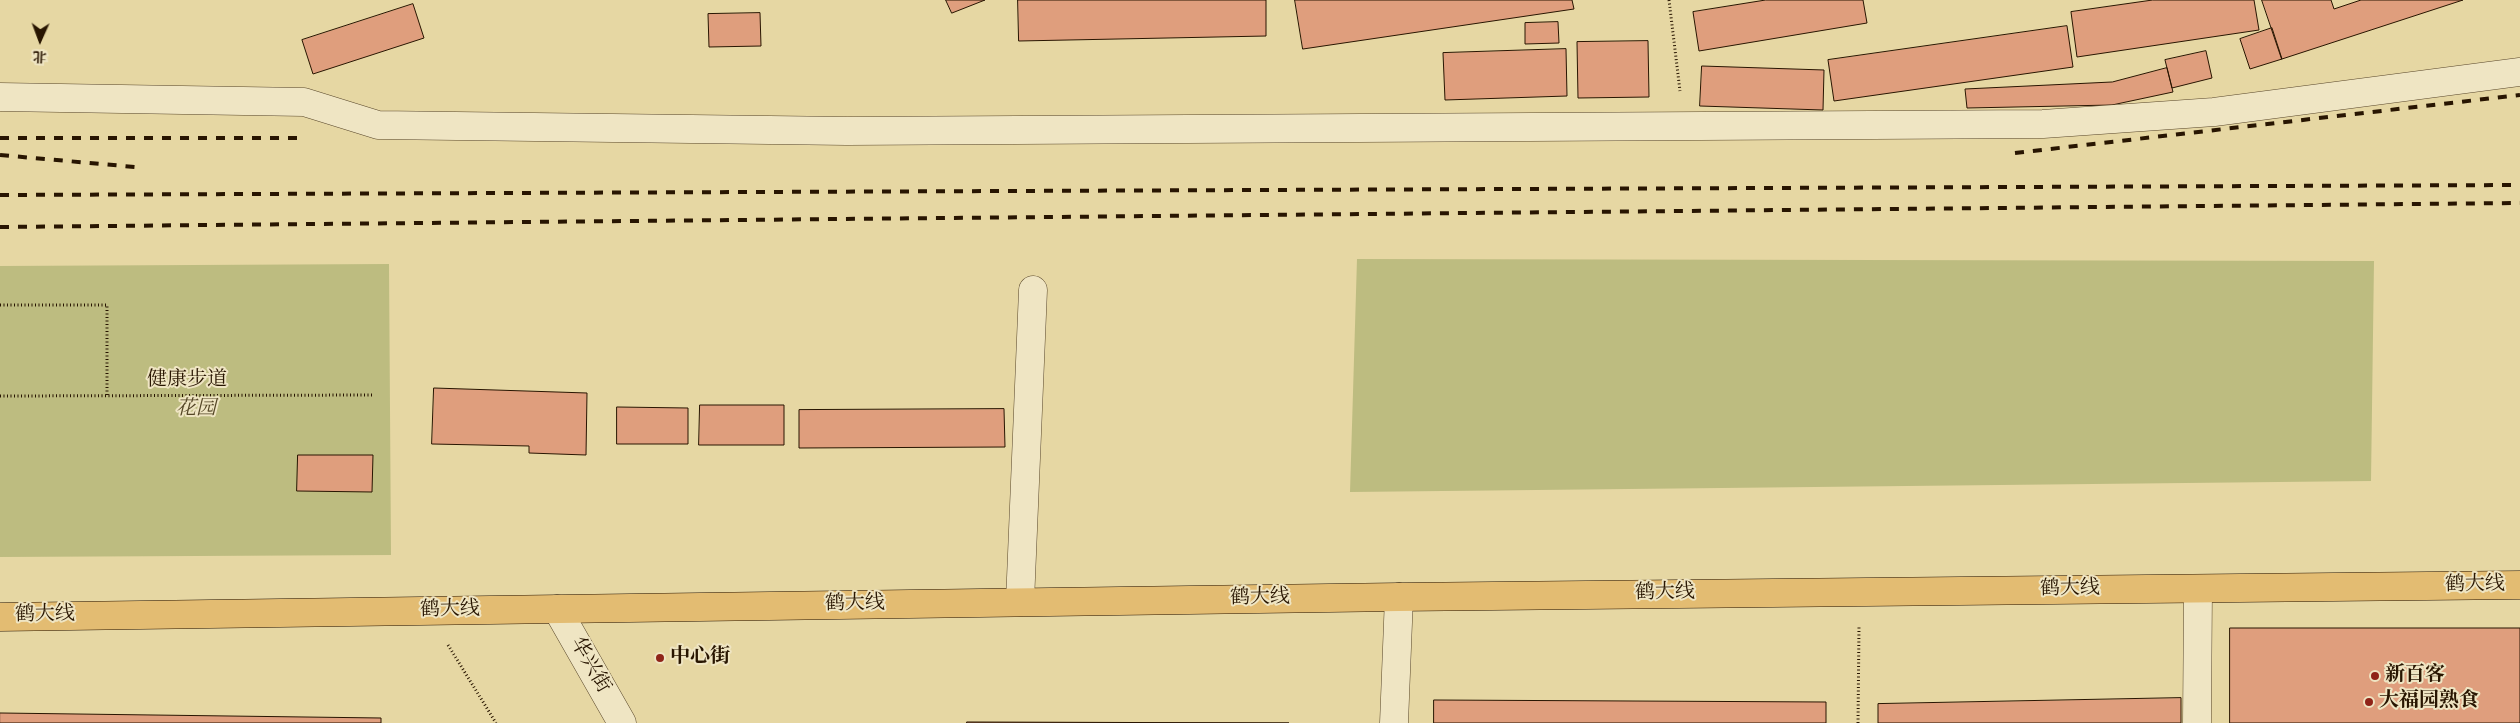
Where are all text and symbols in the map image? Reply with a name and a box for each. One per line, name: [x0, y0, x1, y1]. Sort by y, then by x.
north arrow: [15, 15, 65, 65]
text: 北: [32, 46, 47, 65]
street label: 健康步道: [147, 369, 227, 393]
park label: 花园: [176, 398, 216, 422]
street label: 鹤大线: [2445, 573, 2505, 599]
street label: 鹤大线: [2040, 577, 2100, 603]
street label: 鹤大线: [1635, 581, 1695, 607]
street label: 鹤大线: [1230, 586, 1290, 612]
street label: 鹤大线: [825, 592, 885, 618]
street label: 鹤大线: [420, 598, 480, 624]
street label: 鹤大线: [15, 603, 75, 629]
street label: 华兴街: [564, 634, 614, 698]
place label: 中心街: [670, 646, 730, 670]
marker: 中心街: [654, 652, 666, 664]
place label: 新百客: [2385, 664, 2445, 688]
marker: 新百客: [2369, 670, 2381, 682]
place label: 大福园熟食: [2379, 690, 2479, 714]
marker: 大福园熟食: [2363, 696, 2375, 708]

